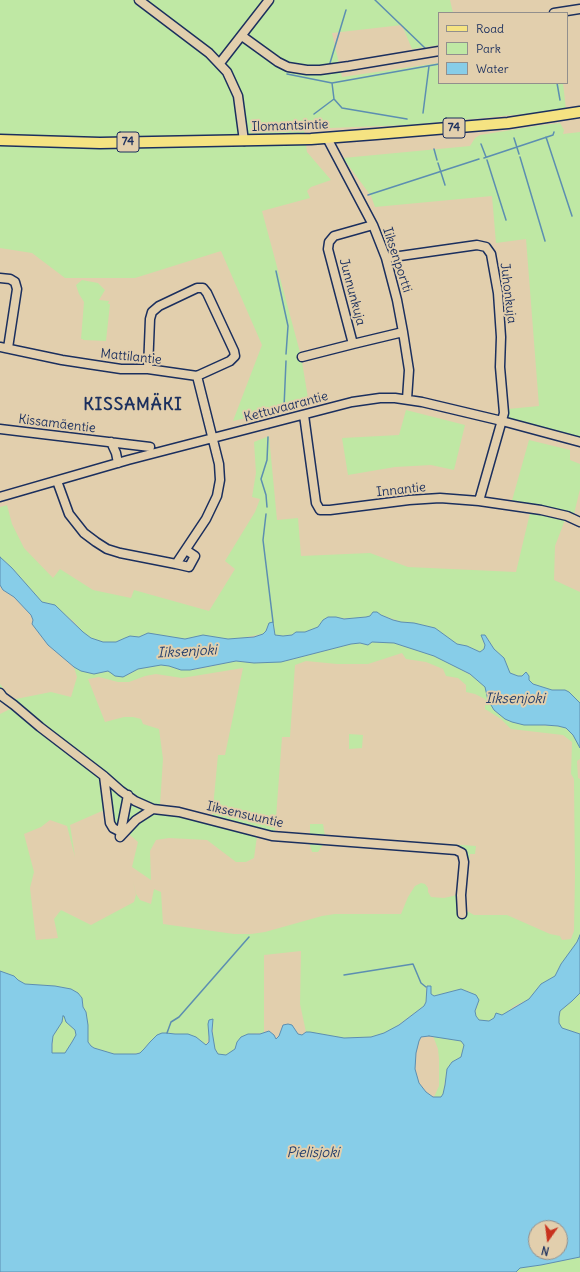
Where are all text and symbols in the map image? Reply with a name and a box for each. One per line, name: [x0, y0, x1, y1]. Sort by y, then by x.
legend: [438, 12, 568, 84]
text: Road: [476, 21, 504, 36]
text: Park: [476, 41, 501, 56]
text: Water: [476, 61, 509, 76]
street label: Ilomantsintie: [251, 117, 329, 135]
road number: 74: [443, 118, 465, 138]
road number: 74: [117, 132, 139, 152]
street label: Iiksenportti: [379, 226, 415, 294]
street label: Junnunkuja: [336, 257, 368, 327]
street label: Juhonkuja: [497, 262, 519, 324]
street label: Mattilantie: [100, 346, 162, 368]
street label: Kettuvaarantie: [242, 388, 330, 426]
district label: KISSAMÄKI: [83, 395, 183, 415]
street label: Kissamäentie: [18, 412, 96, 436]
street label: Innantie: [375, 480, 427, 500]
water label: Iiksenjoki: [157, 642, 217, 662]
water label: Iiksenjoki: [485, 691, 545, 707]
street label: Iiksensuuntie: [205, 799, 285, 831]
water label: Pielisjoki: [286, 1145, 340, 1161]
north arrow: [528, 1220, 568, 1260]
text: N: [540, 1243, 551, 1258]

